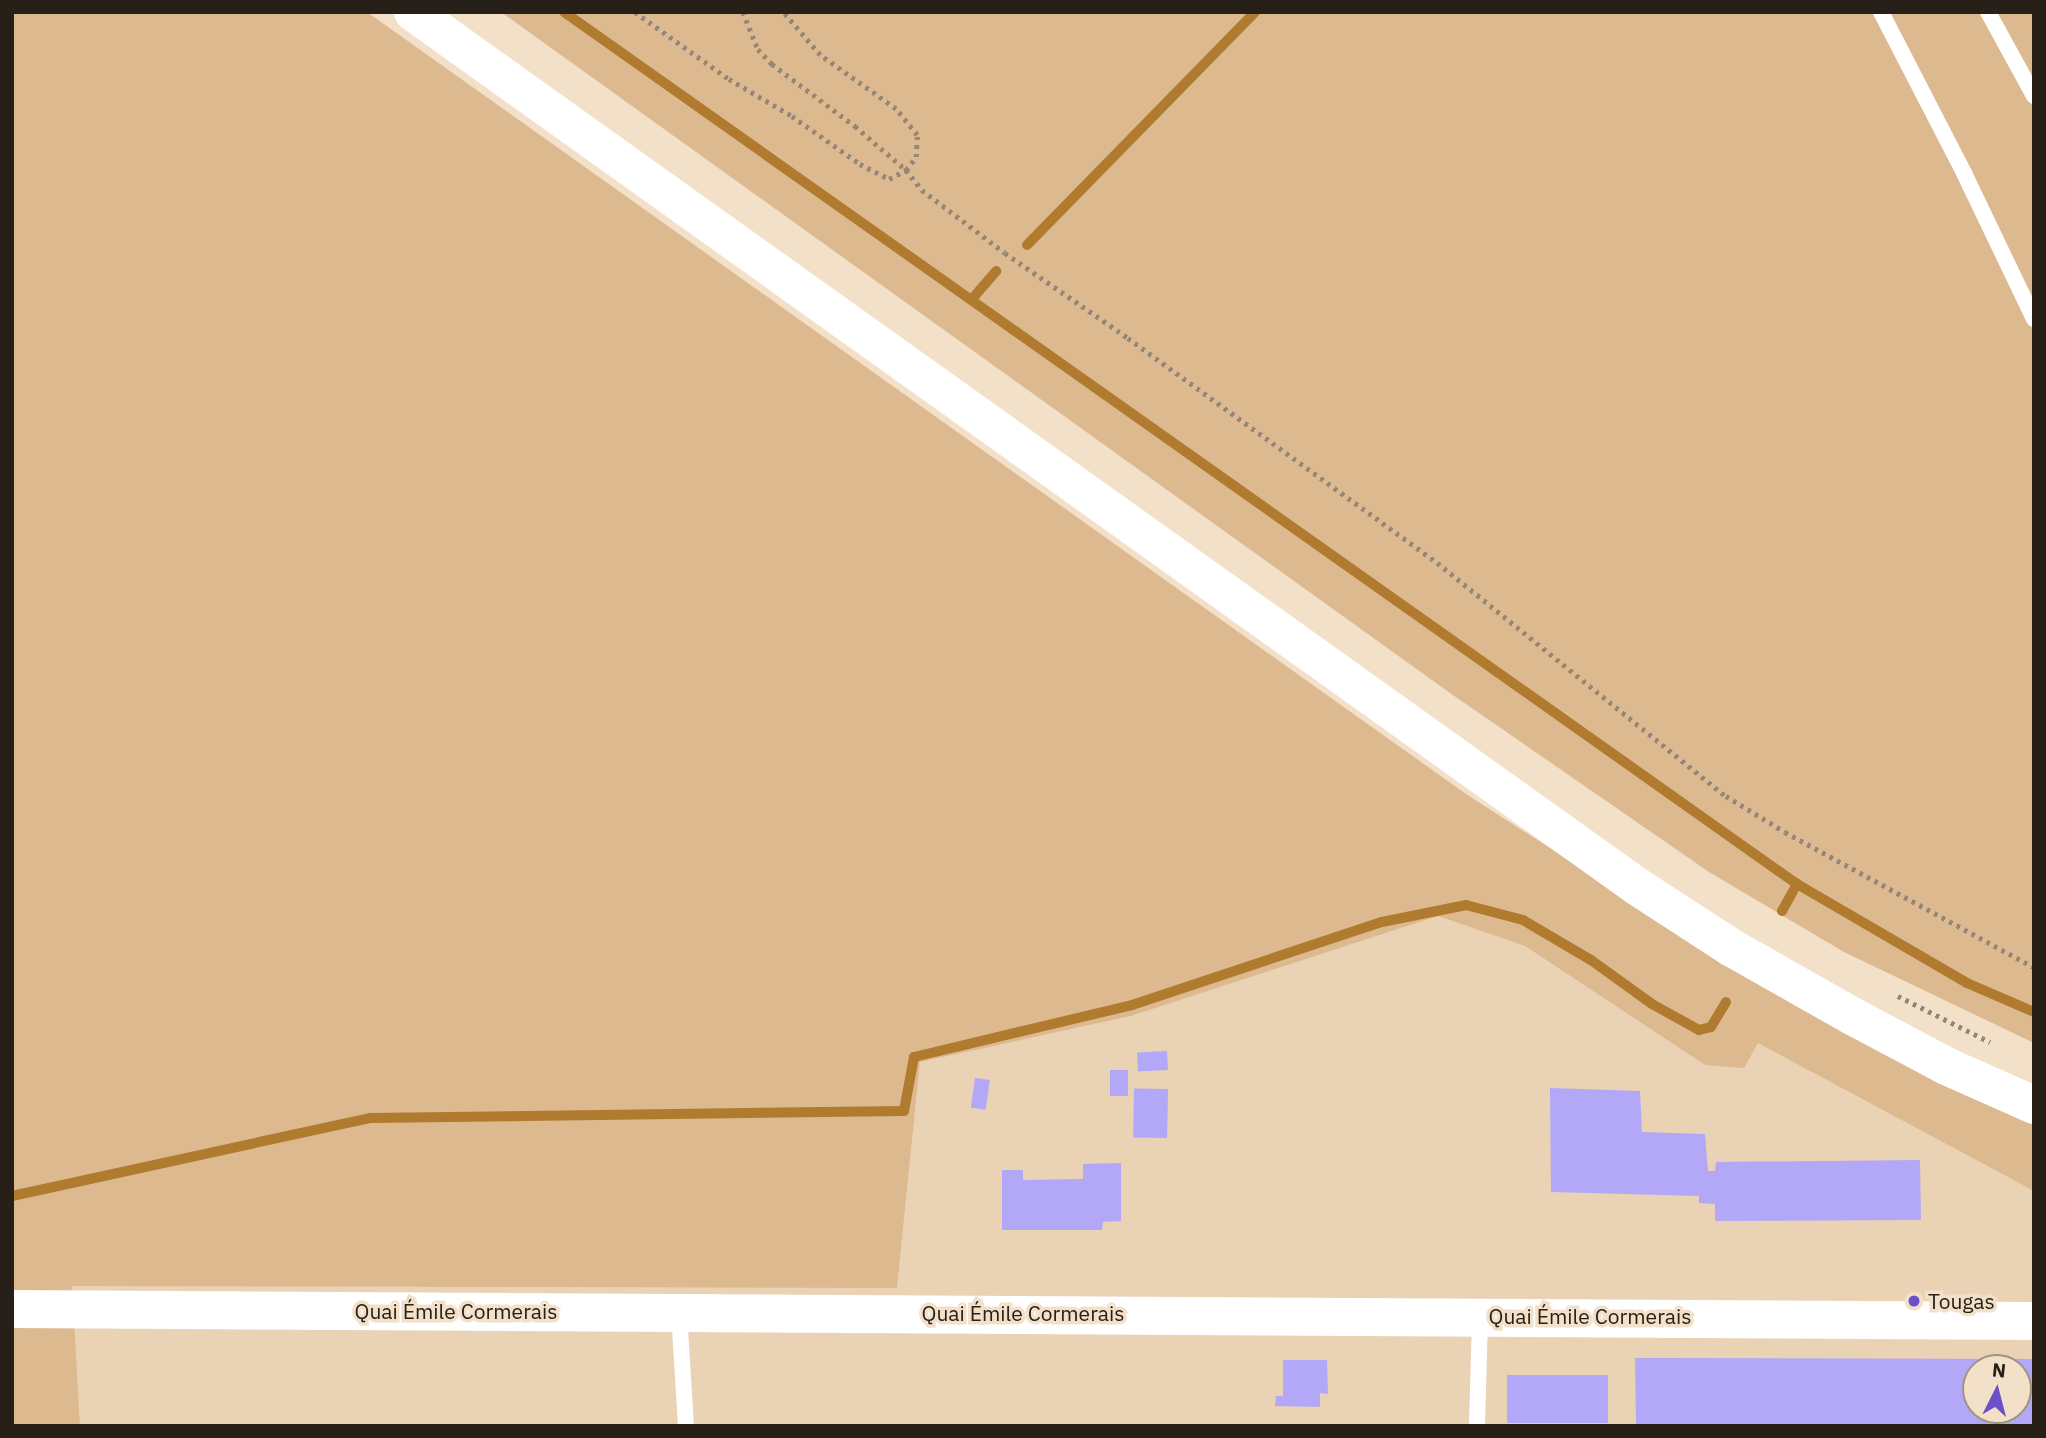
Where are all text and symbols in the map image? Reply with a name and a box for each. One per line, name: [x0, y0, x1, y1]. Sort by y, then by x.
place label: Tougas: [1928, 1288, 1995, 1314]
marker: Tougas: [1906, 1293, 1922, 1309]
street label: Quai Émile Cormerais: [355, 1298, 557, 1324]
street label: Quai Émile Cormerais: [922, 1300, 1124, 1326]
street label: Quai Émile Cormerais: [1489, 1303, 1691, 1329]
north arrow: [1962, 1354, 2032, 1424]
text: N: [1991, 1357, 2007, 1383]

